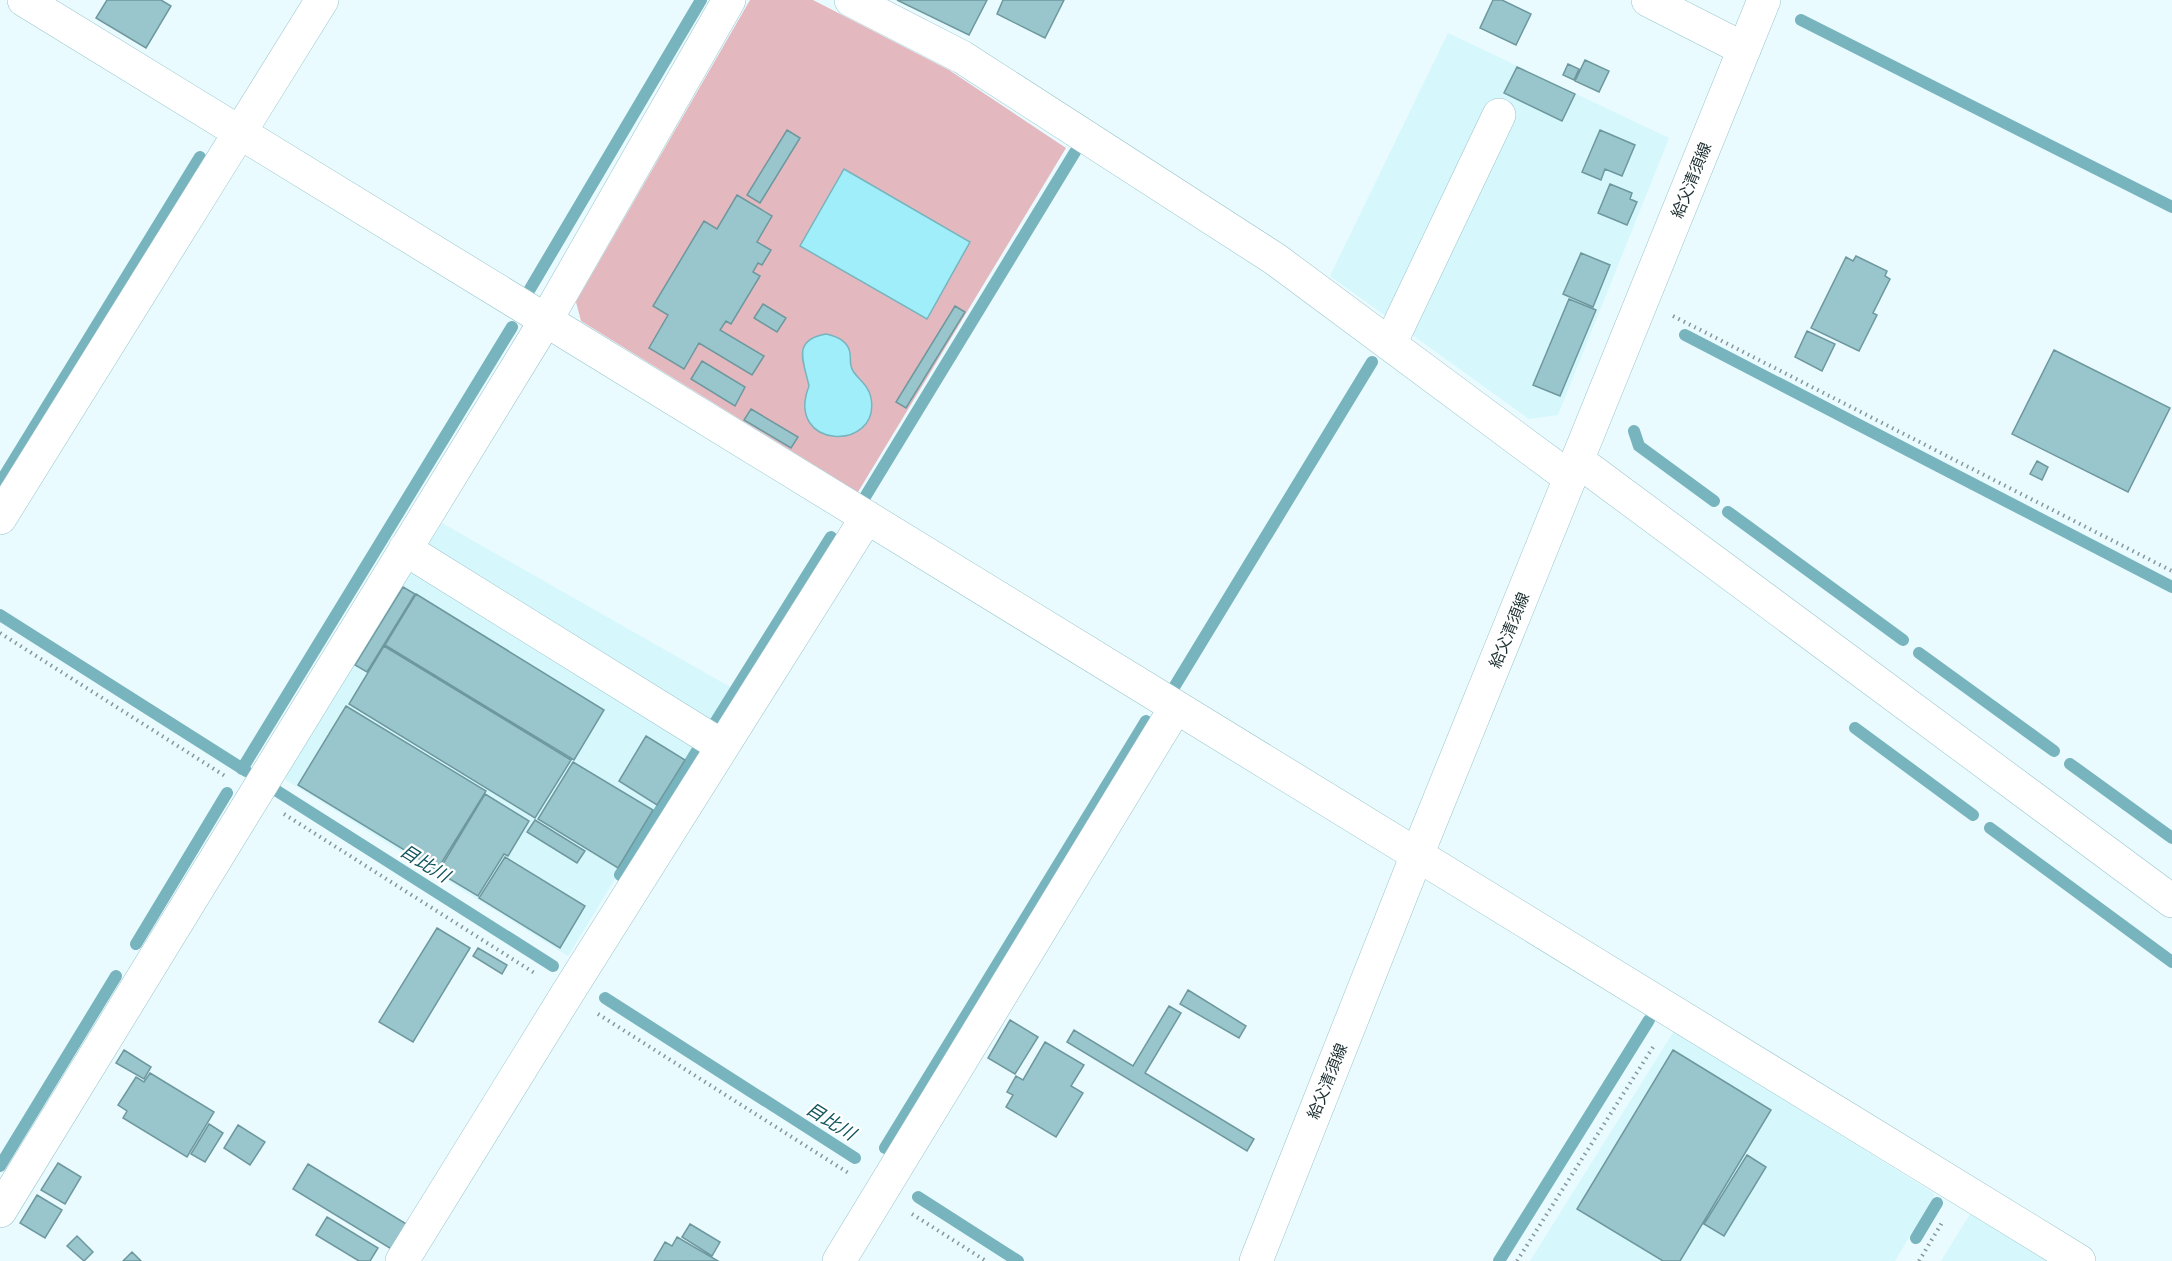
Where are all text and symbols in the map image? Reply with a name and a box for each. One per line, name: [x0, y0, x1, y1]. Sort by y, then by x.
street label: 給父清須線: [1667, 139, 1715, 221]
street label: 給父清須線: [1485, 589, 1533, 671]
water label: 目比川: [396, 839, 456, 888]
street label: 給父清須線: [1303, 1040, 1351, 1122]
water label: 目比川: [802, 1097, 862, 1146]

